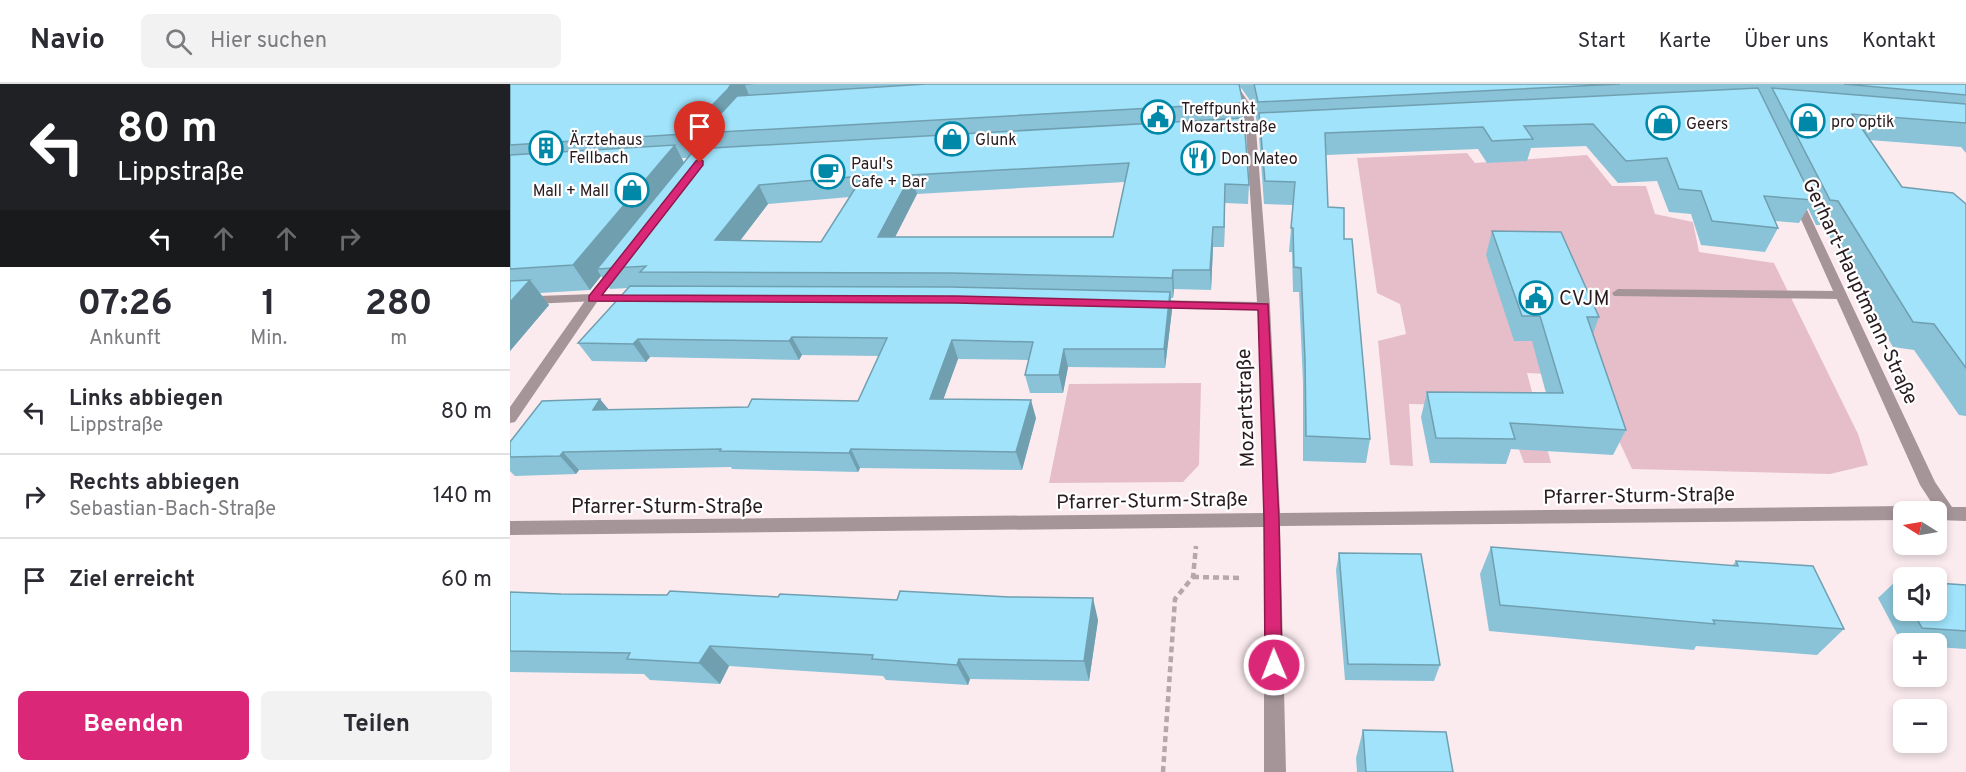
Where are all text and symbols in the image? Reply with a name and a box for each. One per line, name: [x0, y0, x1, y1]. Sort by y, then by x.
search box: [141, 14, 561, 68]
text: Navio: [30, 23, 105, 59]
icon: search: [162, 25, 195, 58]
text: Hier suchen: [210, 28, 327, 55]
text: Start: [1578, 28, 1626, 55]
text: Karte: [1659, 28, 1711, 55]
text: Über uns: [1744, 28, 1829, 55]
text: Kontakt: [1862, 28, 1936, 55]
public building icon: Treffpunkt Mozartstraße: [1140, 99, 1176, 135]
place label: Treffpunkt Mozartstraße: [1181, 100, 1276, 138]
pin: [674, 101, 725, 163]
shop icon: pro optik: [1790, 103, 1826, 139]
text: 80 m: [117, 104, 218, 157]
shop icon: Geers: [1645, 105, 1681, 141]
icon: left: [18, 108, 96, 186]
icon: arrive: [683, 110, 716, 143]
place label: pro optik: [1831, 113, 1895, 133]
place label: Geers: [1686, 115, 1728, 135]
shop icon: Glunk: [934, 121, 970, 157]
building icon: Ärztehaus Fellbach: [528, 130, 564, 166]
place label: Ärztehaus Fellbach: [569, 130, 643, 169]
place label: Glunk: [975, 131, 1017, 151]
restaurant icon: Don Mateo: [1180, 140, 1216, 176]
place label: Don Mateo: [1221, 150, 1298, 170]
cafe icon: Paul's Cafe + Bar: [810, 154, 846, 190]
place label: Paul's Cafe + Bar: [851, 155, 927, 193]
text: Lippstraße: [117, 156, 244, 190]
shop icon: Mall + Mall: [614, 172, 650, 208]
street label: Gerhart-Hauptmann-Straße: [1795, 175, 1923, 409]
place label: Mall + Mall: [533, 182, 609, 202]
icon: left: [144, 222, 177, 255]
icon: ahead: [207, 222, 240, 255]
icon: ahead: [270, 222, 303, 255]
icon: right: [333, 222, 366, 255]
public building icon: CVJM: [1518, 280, 1554, 316]
text: 07:26: [77, 282, 173, 328]
text: 1: [262, 282, 276, 328]
text: 280: [365, 282, 433, 328]
place label: CVJM: [1559, 287, 1610, 313]
text: Ankunft: [89, 326, 161, 352]
text: Min.: [250, 326, 287, 352]
text: m: [390, 326, 407, 352]
street label: Mozartstraße: [1232, 348, 1262, 468]
text: Links abbiegen: [69, 386, 223, 413]
icon: left: [18, 396, 51, 429]
text: 80 m: [441, 399, 492, 426]
text: Lippstraße: [69, 413, 163, 439]
text: Rechts abbiegen: [69, 470, 240, 497]
icon: right: [18, 480, 51, 513]
street label: Pfarrer-Sturm-Straße: [1543, 482, 1735, 512]
text: 140 m: [433, 483, 492, 510]
street label: Pfarrer-Sturm-Straße: [1056, 487, 1248, 517]
street label: Pfarrer-Sturm-Straße: [571, 495, 763, 521]
text: Sebastian-Bach-Straße: [69, 497, 276, 523]
north arrow: [1893, 501, 1947, 555]
map controls: [1893, 501, 1947, 753]
icon: arrive: [18, 564, 51, 597]
text: Ziel erreicht: [69, 567, 195, 594]
text: 60 m: [441, 567, 492, 594]
button: sound: [1893, 567, 1947, 621]
position arrow: [1242, 633, 1306, 697]
button: +: [1893, 633, 1947, 687]
button: Beenden: [18, 691, 249, 760]
button: Teilen: [261, 691, 492, 760]
button: −: [1893, 699, 1947, 753]

